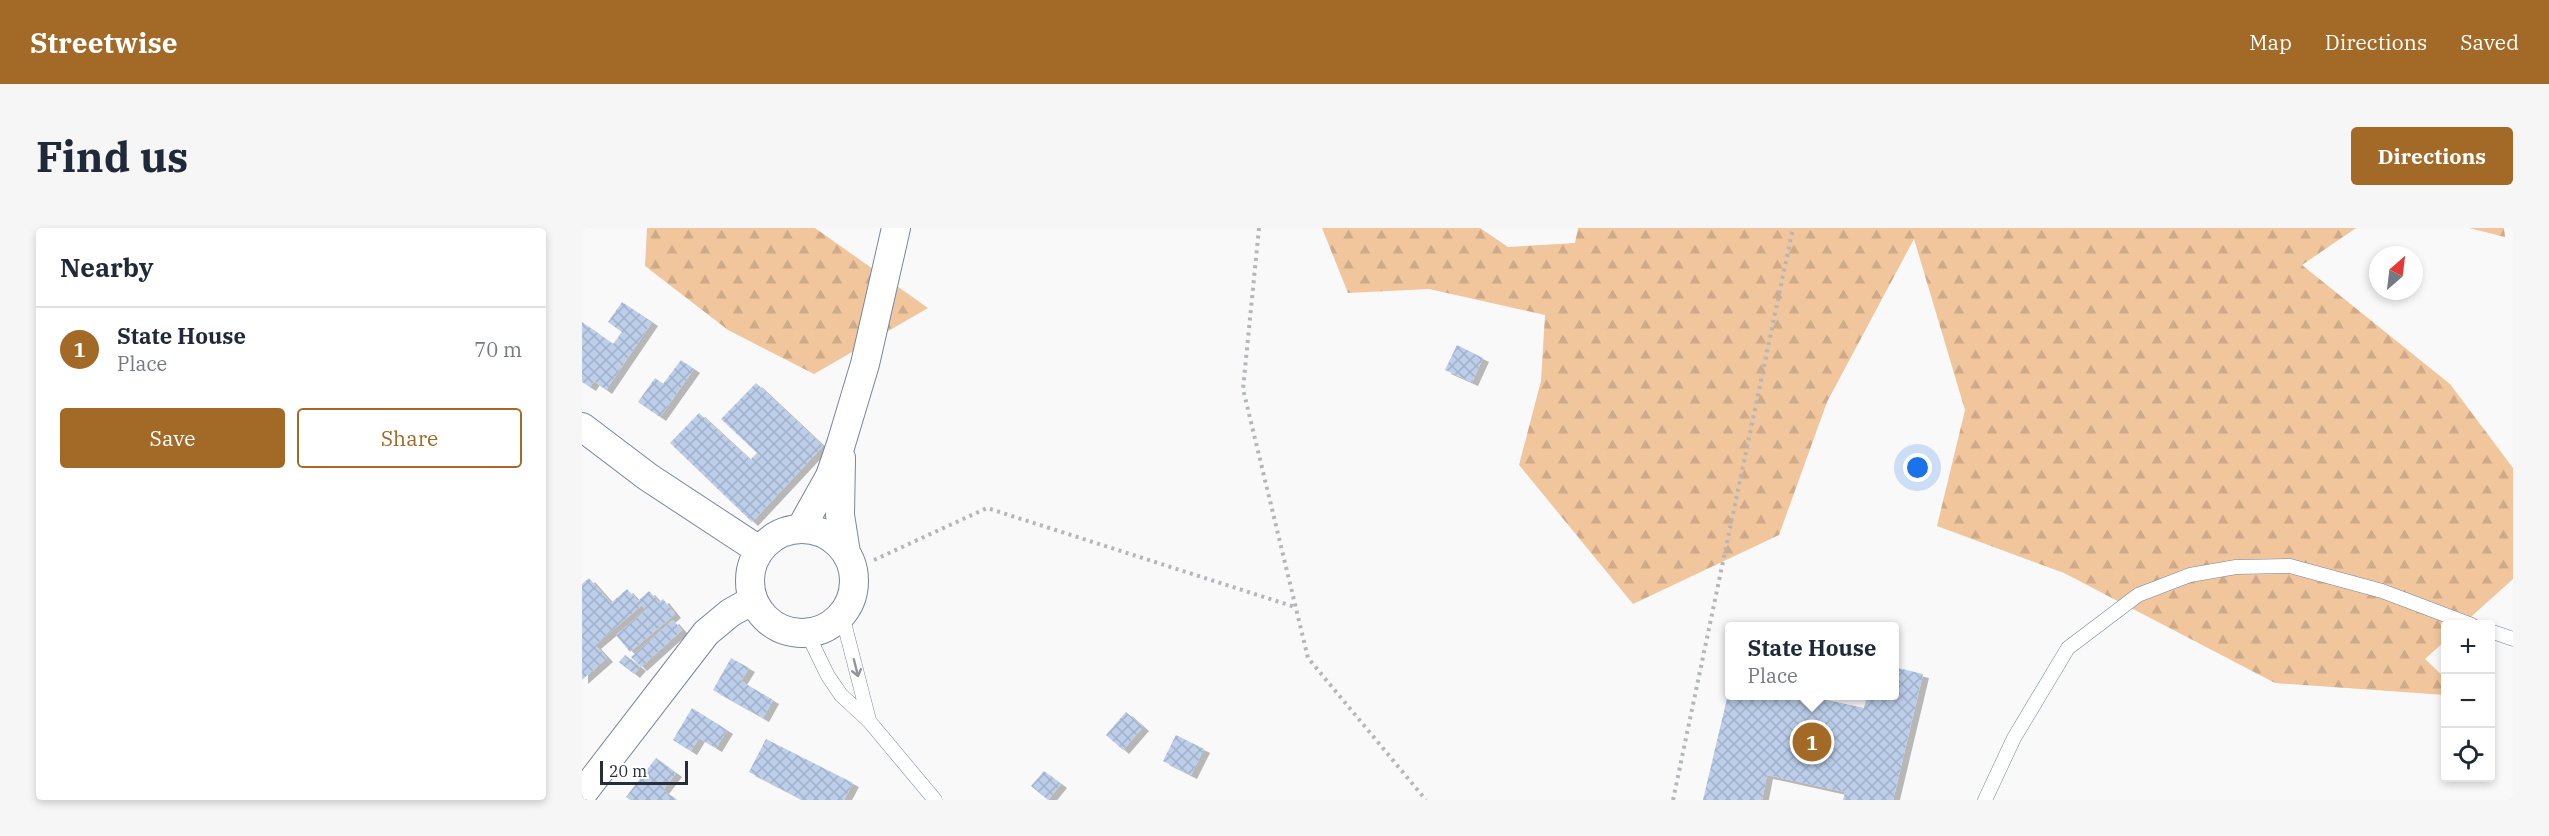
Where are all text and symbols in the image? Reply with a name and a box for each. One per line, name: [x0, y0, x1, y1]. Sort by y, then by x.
text: Streetwise: [30, 24, 177, 61]
text: Map: [2249, 28, 2292, 56]
text: Directions: [2325, 28, 2427, 56]
text: Saved: [2460, 28, 2519, 56]
button: Directions: [2351, 127, 2513, 185]
text: Find us: [36, 129, 188, 184]
north arrow: [2369, 246, 2423, 300]
text: Nearby: [60, 250, 154, 284]
text: State House: [117, 321, 246, 350]
text: 1: [74, 336, 86, 363]
text: 70 m: [474, 336, 522, 363]
text: Place: [117, 350, 167, 377]
button: Save: [60, 408, 285, 468]
button: Share: [297, 408, 522, 468]
your location: [1903, 453, 1932, 482]
map controls: [2441, 620, 2495, 782]
button: +: [2441, 620, 2495, 674]
popup: [1725, 622, 1899, 700]
text: State House: [1748, 633, 1876, 662]
one-way arrow: [850, 658, 862, 677]
text: Place: [1748, 662, 1798, 689]
button: −: [2441, 674, 2495, 728]
pin: 1: [1792, 720, 1832, 764]
button: locate: [2441, 728, 2495, 782]
scale bar: [600, 758, 688, 786]
text: 20 m: [609, 761, 647, 781]

